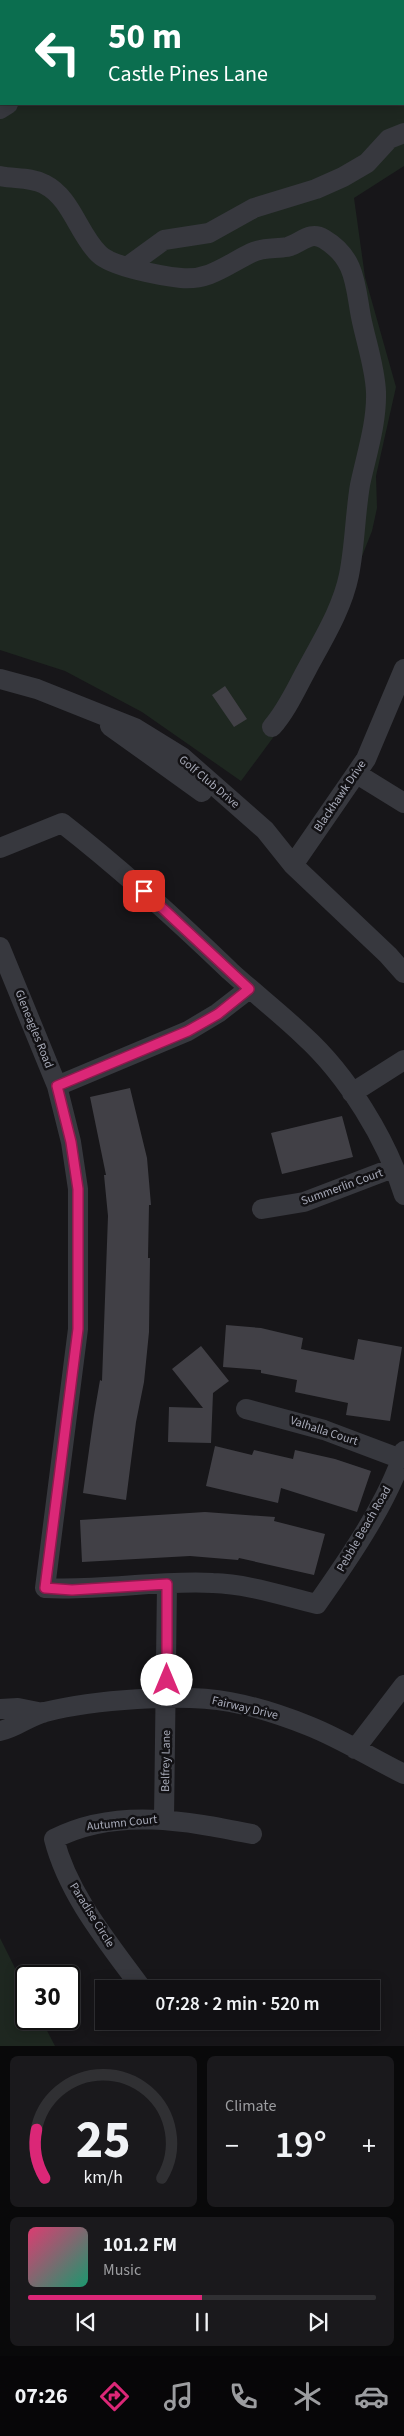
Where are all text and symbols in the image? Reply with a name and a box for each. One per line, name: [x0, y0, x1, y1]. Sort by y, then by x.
text: 50 m: [108, 12, 182, 62]
icon: left: [25, 20, 90, 85]
text: Castle Pines Lane: [108, 58, 268, 90]
street label: Golf Club Drive: [175, 752, 243, 812]
street label: Blackhawk Drive: [310, 757, 370, 835]
pin: [123, 870, 165, 912]
icon: arrive: [130, 877, 158, 905]
street label: Gleneagles Road: [11, 987, 57, 1071]
street label: Summerlin Court: [299, 1164, 385, 1210]
street label: Valhalla Court: [288, 1412, 360, 1450]
street label: Pebble Beach Road: [333, 1483, 395, 1575]
position arrow: [140, 1653, 192, 1705]
street label: Fairway Drive: [210, 1692, 280, 1724]
street label: Belfrey Lane: [157, 1730, 175, 1792]
street label: Autumn Court: [86, 1811, 158, 1835]
street label: Paradise Circle: [65, 1879, 119, 1951]
speed limit sign: 30: [15, 1965, 80, 2030]
text: 07:28 · 2 min · 520 m: [155, 1991, 320, 2018]
text: Climate: [225, 2095, 276, 2117]
text: 25: [76, 2104, 131, 2178]
text: 19°: [274, 2118, 327, 2172]
text: −: [225, 2126, 239, 2166]
text: +: [362, 2126, 376, 2166]
text: km/h: [84, 2165, 123, 2190]
text: 101.2 FM: [103, 2232, 177, 2259]
text: Music: [103, 2259, 141, 2281]
icon: previous: [72, 2308, 100, 2336]
icon: pause: [188, 2308, 216, 2336]
icon: next: [304, 2308, 332, 2336]
icon: directions: [97, 2379, 132, 2414]
icon: music: [161, 2379, 196, 2414]
icon: phone: [226, 2379, 261, 2414]
icon: climate: [290, 2379, 325, 2414]
icon: car: [354, 2379, 389, 2414]
text: 07:26: [15, 2380, 68, 2412]

